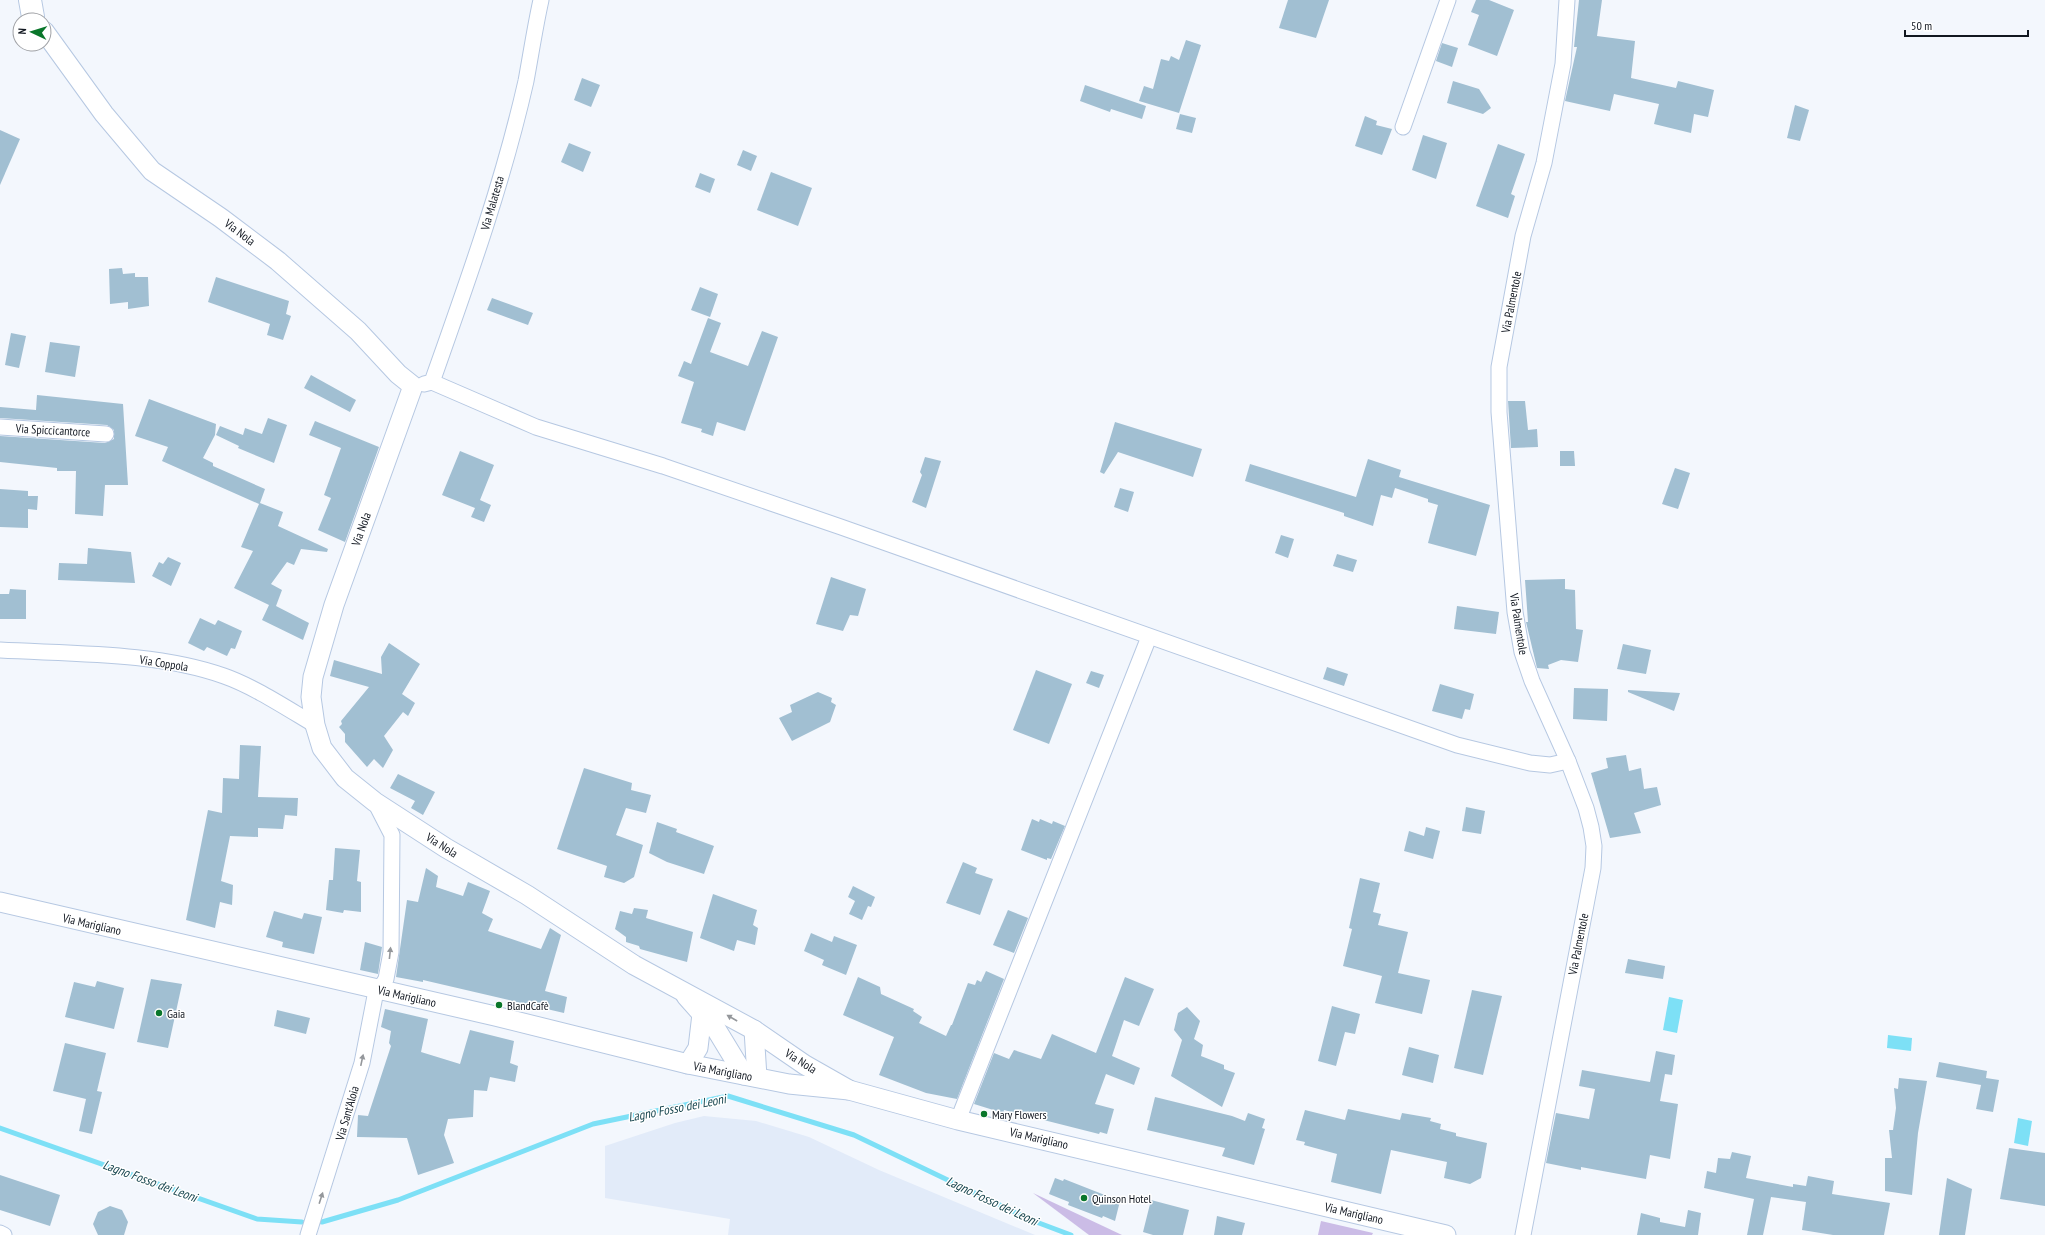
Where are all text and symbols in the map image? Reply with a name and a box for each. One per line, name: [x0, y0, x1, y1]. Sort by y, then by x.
north arrow: [12, 12, 52, 52]
scale bar: [1905, 12, 2028, 38]
text: 50 m: [1911, 18, 1932, 33]
text: N: [15, 28, 29, 35]
street label: Via Malatesta: [477, 174, 507, 233]
street label: Via Nola: [221, 215, 259, 249]
street label: Via Palmentole: [1497, 270, 1524, 335]
street label: Via Spiccicantorce: [14, 421, 91, 439]
street label: Via Nola: [348, 510, 374, 549]
street label: Via Palmentole: [1507, 591, 1531, 656]
street label: Via Coppola: [138, 652, 190, 674]
street label: Via Nola: [422, 829, 461, 861]
street label: Via Marigliano: [60, 910, 123, 938]
street label: Via Palmentole: [1564, 912, 1591, 977]
one-way arrow: [387, 947, 393, 959]
street label: Via Marigliano: [375, 982, 438, 1010]
place label: BlandCafè: [507, 998, 549, 1013]
marker: BlandCafè: [494, 1000, 504, 1010]
place label: Gaia: [167, 1006, 185, 1021]
marker: Gaia: [154, 1008, 164, 1018]
one-way arrow: [726, 1015, 738, 1022]
street label: Via Nola: [781, 1045, 820, 1077]
one-way arrow: [359, 1054, 365, 1066]
street label: Via Marigliano: [691, 1058, 754, 1084]
street label: Via Sant'Aloia: [332, 1084, 362, 1143]
water label: Lagno Fosso dei Leoni: [627, 1090, 729, 1126]
place label: Mary Flowers: [992, 1107, 1047, 1122]
marker: Mary Flowers: [979, 1109, 989, 1119]
street label: Via Marigliano: [1007, 1124, 1070, 1152]
water label: Lagno Fosso dei Leoni: [101, 1156, 201, 1207]
water label: Lagno Fosso dei Leoni: [944, 1172, 1042, 1231]
place label: Quinson Hotel: [1092, 1191, 1151, 1206]
one-way arrow: [318, 1192, 324, 1204]
marker: Quinson Hotel: [1079, 1193, 1089, 1203]
street label: Via Marigliano: [1322, 1199, 1385, 1227]

